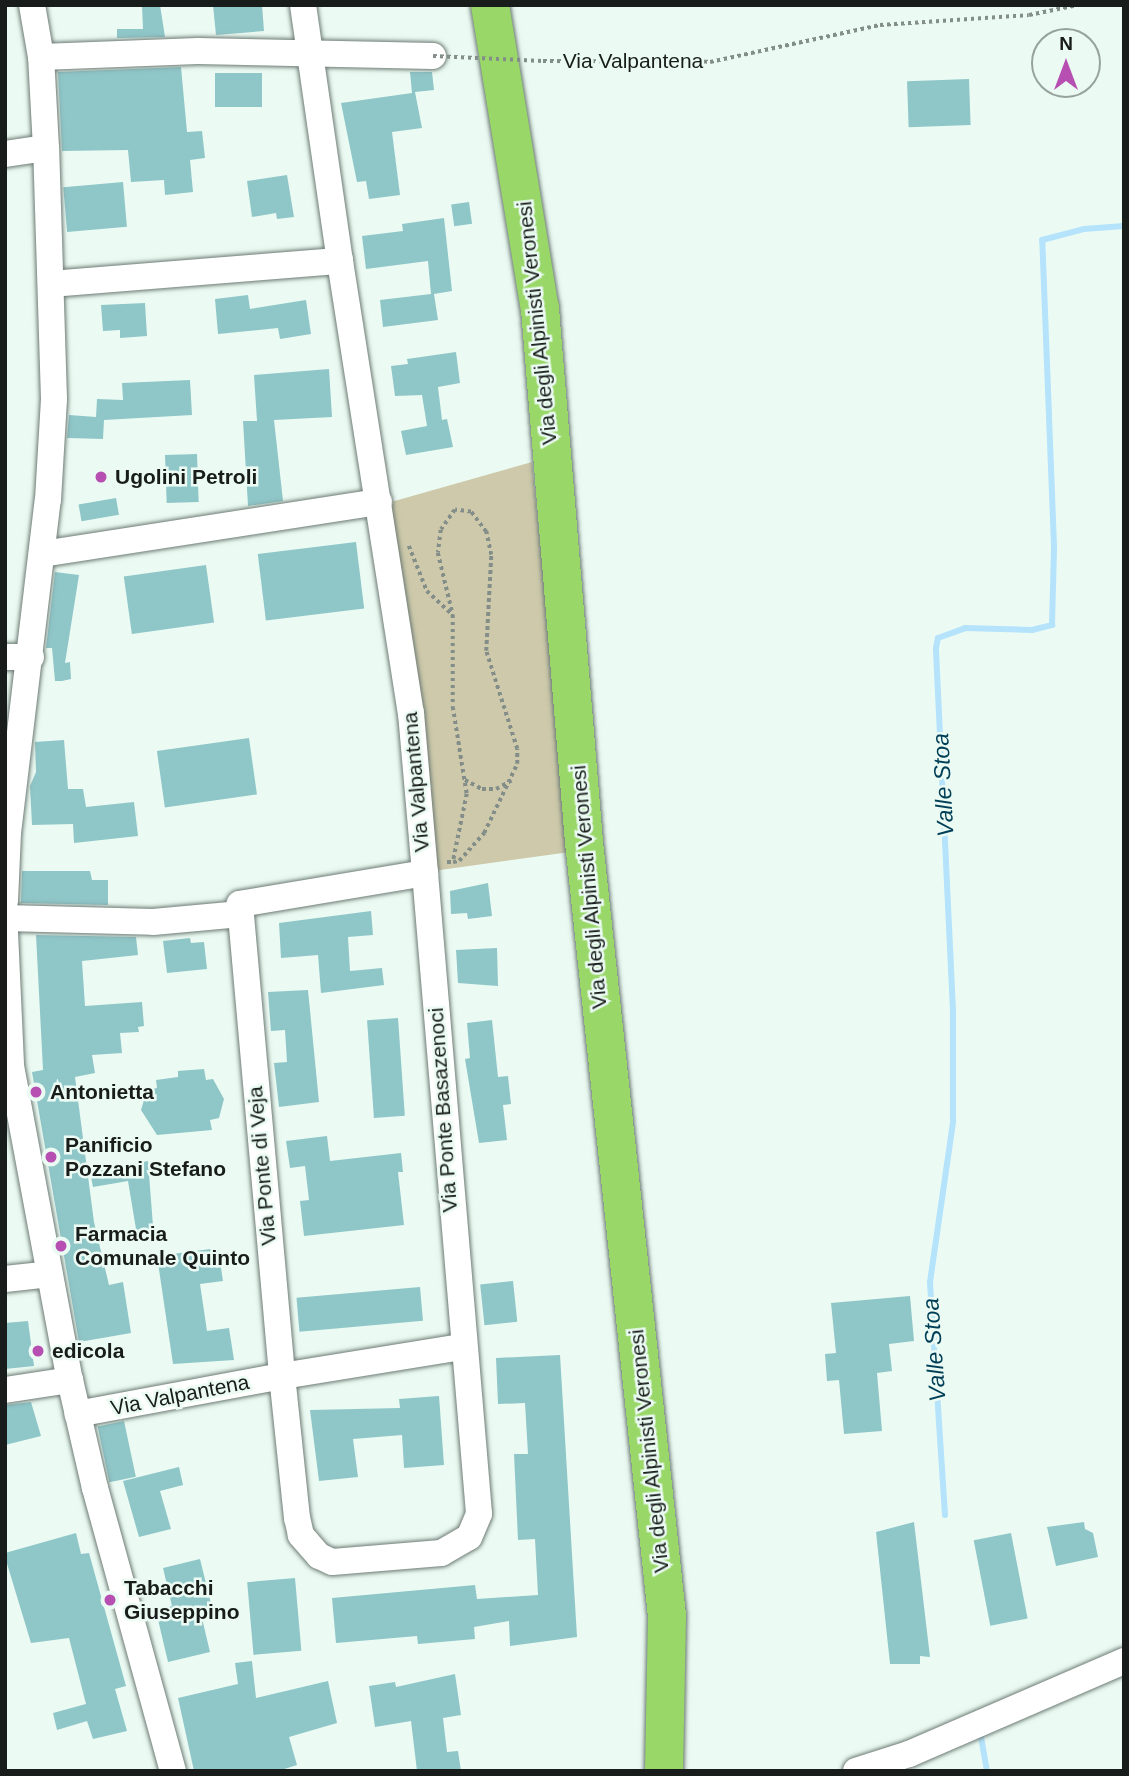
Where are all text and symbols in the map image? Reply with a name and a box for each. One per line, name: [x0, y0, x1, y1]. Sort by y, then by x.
north arrow: [1031, 28, 1101, 98]
text: N: [1059, 33, 1073, 54]
street label: Via Valpantena: [563, 48, 703, 74]
street label: Via degli Alpinisti Veronesi: [512, 199, 562, 447]
place label: Ugolini Petroli: [115, 464, 257, 490]
marker: Ugolini Petroli: [93, 469, 109, 485]
street label: Via Valpantena: [397, 711, 435, 853]
water label: Valle Stoa: [926, 732, 960, 838]
street label: Via degli Alpinisti Veronesi: [566, 763, 612, 1011]
street label: Via Ponte Basazenoci: [423, 1007, 463, 1213]
place label: Antonietta: [50, 1079, 154, 1105]
marker: Antonietta: [28, 1084, 44, 1100]
street label: Via Ponte di Veja: [242, 1085, 282, 1247]
place label: Panificio Pozzani Stefano: [65, 1132, 226, 1182]
marker: Panificio Pozzani Stefano: [43, 1149, 59, 1165]
place label: Farmacia Comunale Quinto: [75, 1221, 250, 1271]
marker: Farmacia Comunale Quinto: [53, 1238, 69, 1254]
water label: Valle Stoa: [917, 1297, 951, 1403]
street label: Via degli Alpinisti Veronesi: [624, 1327, 674, 1575]
place label: edicola: [52, 1338, 124, 1364]
marker: edicola: [30, 1343, 46, 1359]
street label: Via Valpantena: [109, 1369, 251, 1421]
place label: Tabacchi Giuseppino: [124, 1575, 240, 1625]
marker: Tabacchi Giuseppino: [102, 1592, 118, 1608]

